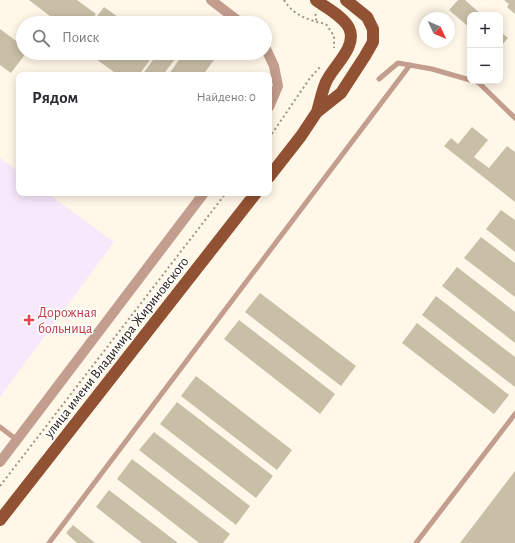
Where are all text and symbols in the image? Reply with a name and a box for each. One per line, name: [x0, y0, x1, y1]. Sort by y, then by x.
north arrow: [419, 12, 455, 48]
map controls: [467, 12, 503, 84]
button: +: [467, 12, 503, 48]
search box: [16, 16, 272, 60]
icon: search: [30, 27, 52, 49]
text: Поиск: [62, 30, 100, 45]
button: −: [467, 48, 503, 84]
text: Рядом: [32, 89, 78, 106]
text: Найдено: 0: [197, 91, 256, 104]
street label: улица имени Владимира Жириновского: [41, 254, 192, 441]
place label: Дорожная больница: [38, 306, 97, 336]
marker: Дорожная больница: [23, 314, 35, 326]

